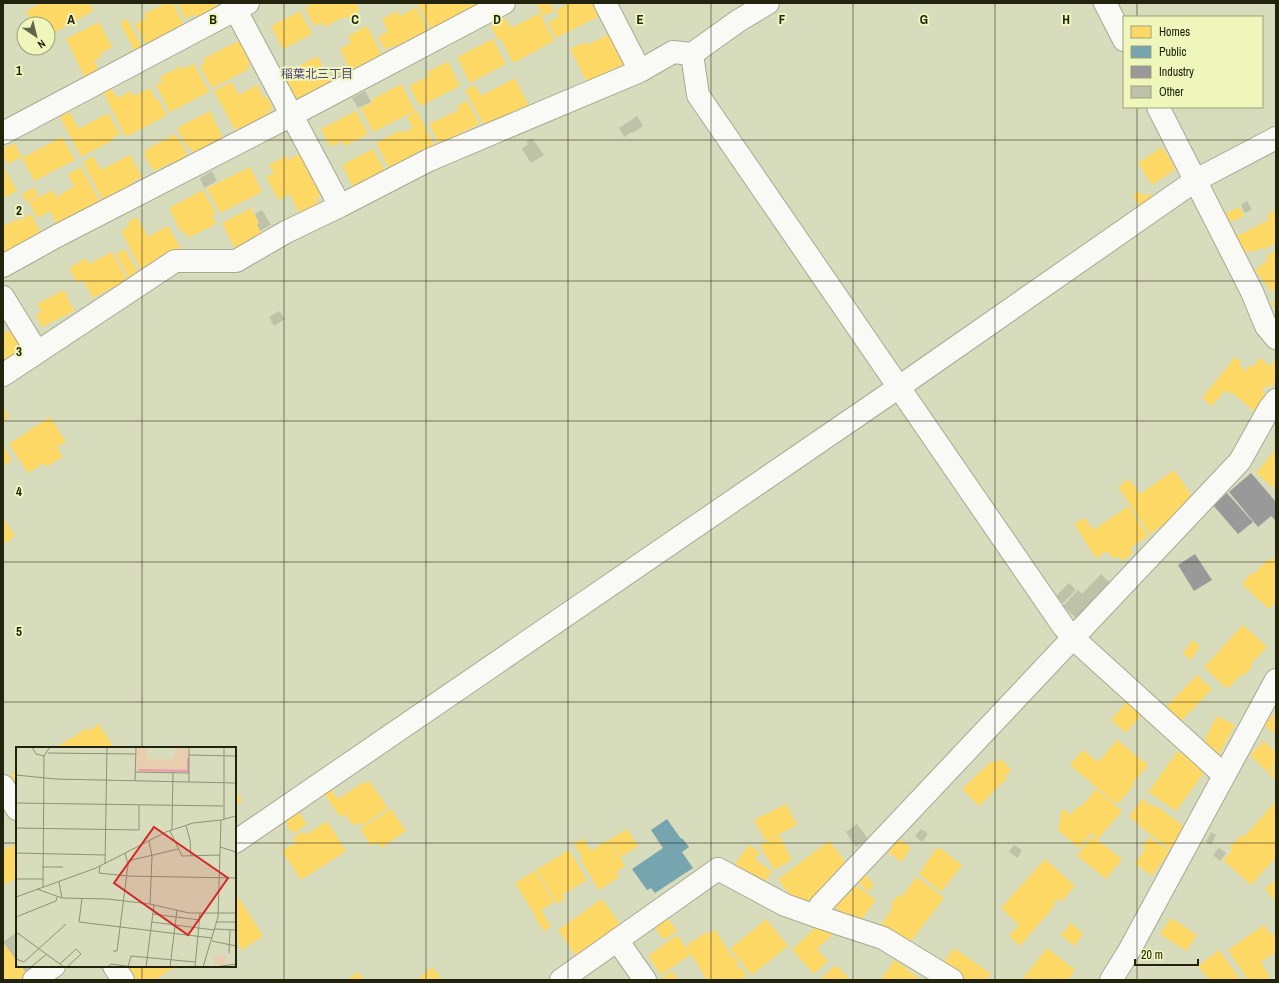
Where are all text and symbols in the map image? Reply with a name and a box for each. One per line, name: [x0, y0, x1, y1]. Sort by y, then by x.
text: A: [67, 11, 75, 28]
text: B: [209, 11, 217, 28]
text: C: [351, 11, 359, 28]
text: D: [493, 11, 501, 28]
text: E: [636, 11, 644, 28]
text: F: [779, 11, 786, 28]
text: G: [920, 11, 928, 28]
text: H: [1062, 11, 1070, 28]
north arrow: [16, 16, 56, 56]
legend: [1123, 16, 1263, 108]
text: Homes: [1159, 24, 1190, 40]
text: N: [35, 37, 48, 52]
text: Public: [1159, 44, 1186, 60]
text: 1: [16, 62, 22, 79]
text: Industry: [1159, 64, 1194, 80]
district label: 稲葉北三丁目: [281, 66, 353, 82]
text: Other: [1159, 84, 1184, 100]
text: 2: [16, 202, 22, 219]
text: 3: [16, 343, 22, 360]
text: 4: [16, 483, 22, 500]
text: 5: [16, 623, 22, 640]
inset map: [16, 747, 236, 967]
scale bar: [1135, 941, 1198, 967]
text: 20 m: [1141, 947, 1163, 963]

